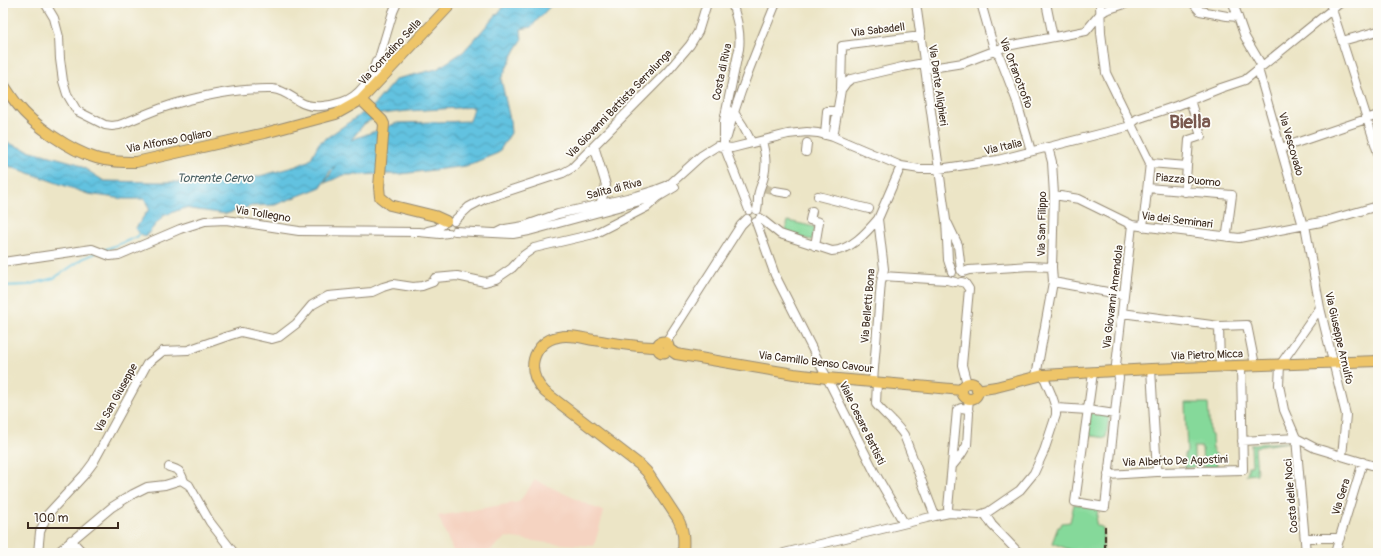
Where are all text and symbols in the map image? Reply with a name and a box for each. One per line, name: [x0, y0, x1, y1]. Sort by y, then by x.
street label: Via Corradino Sella: [356, 16, 424, 88]
street label: Via Sabadell: [850, 20, 906, 40]
street label: Via Orfanotrofio: [997, 36, 1035, 110]
street label: Costa di Riva: [710, 42, 734, 102]
street label: Via Dante Alighieri: [926, 44, 950, 127]
street label: Via Giovanni Battista Serralunga: [564, 47, 674, 161]
district label: Biella: [1169, 110, 1211, 134]
street label: Via Vescovado: [1276, 111, 1306, 177]
street label: Via Alfonso Ogliaro: [125, 126, 213, 156]
street label: Via Italia: [983, 136, 1023, 158]
water label: Torrente Cervo: [177, 171, 255, 186]
street label: Piazza Duomo: [1155, 171, 1221, 189]
street label: Salita di Riva: [585, 176, 643, 202]
street label: Via San Filippo: [1035, 191, 1049, 257]
street label: Via Tollegno: [234, 203, 292, 225]
street label: Via dei Seminari: [1141, 209, 1214, 231]
street label: Via Giovanni Amendola: [1100, 244, 1126, 350]
street label: Via Belletti Bona: [858, 268, 878, 344]
street label: Via Giuseppe Arnulfo: [1322, 290, 1356, 386]
street label: Via Pietro Micca: [1171, 347, 1243, 363]
street label: Via Camillo Benso Cavour: [758, 348, 874, 376]
street label: Via San Giuseppe: [92, 361, 141, 435]
street label: Viale Cesare Battisti: [836, 379, 888, 467]
street label: Via Alberto De Agostini: [1122, 453, 1228, 469]
street label: Costa delle Noci: [1281, 458, 1301, 534]
street label: Via Gera: [1329, 477, 1353, 517]
scale bar: [28, 504, 118, 530]
text: 100 m: [34, 511, 69, 526]

